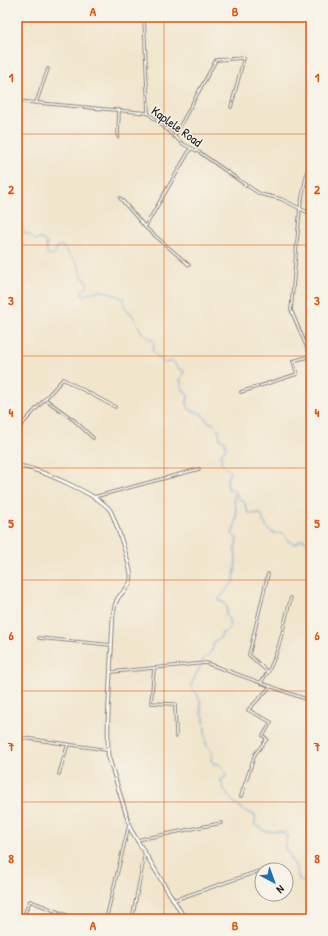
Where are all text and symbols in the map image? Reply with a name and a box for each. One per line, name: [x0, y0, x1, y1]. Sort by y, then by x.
text: A: [90, 2, 97, 20]
text: B: [232, 2, 239, 20]
text: 1: [9, 68, 14, 86]
text: 1: [315, 68, 320, 86]
street label: Kaplele Road: [148, 101, 206, 151]
text: 2: [8, 180, 15, 198]
text: 2: [314, 180, 321, 198]
text: 3: [8, 291, 14, 309]
text: 3: [314, 291, 320, 309]
text: 4: [9, 403, 14, 421]
text: 4: [315, 403, 320, 421]
text: 5: [8, 514, 14, 532]
text: 5: [314, 514, 320, 532]
text: 6: [8, 626, 14, 644]
text: 6: [314, 626, 320, 644]
text: 7: [7, 737, 15, 755]
text: 7: [313, 737, 321, 755]
text: 8: [8, 849, 14, 867]
text: 8: [314, 849, 320, 867]
north arrow: [254, 862, 294, 902]
text: N: [274, 882, 287, 897]
text: A: [90, 916, 97, 934]
text: B: [232, 916, 239, 934]

